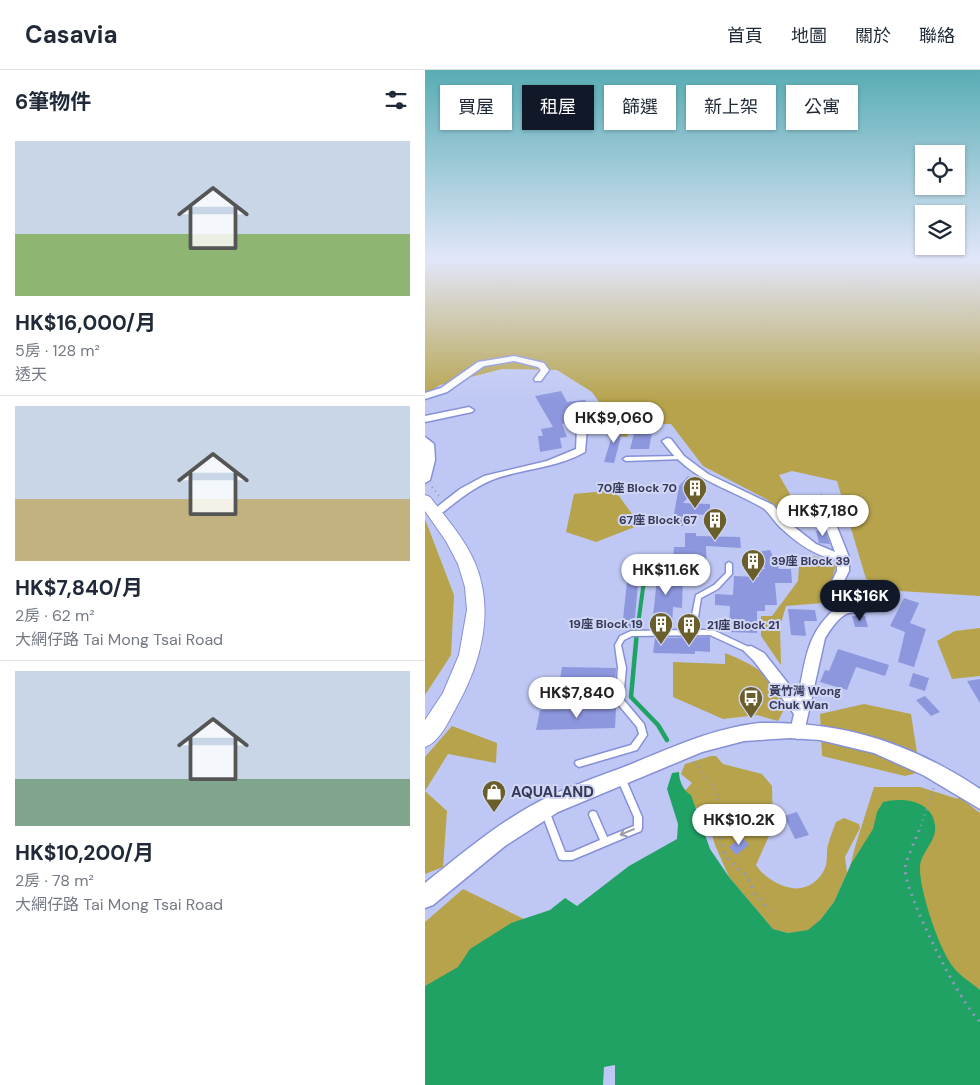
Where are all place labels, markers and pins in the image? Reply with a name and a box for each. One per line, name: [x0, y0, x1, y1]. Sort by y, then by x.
pin: HK$9,060: [562, 402, 666, 444]
building icon: 70座 Block 70: [682, 475, 708, 509]
place label: 70座 Block 70: [597, 480, 677, 496]
pin: HK$7,180: [771, 494, 875, 537]
building icon: 67座 Block 67: [702, 507, 728, 541]
place label: 67座 Block 67: [619, 512, 698, 528]
building icon: 39座 Block 39: [740, 548, 766, 582]
place label: 39座 Block 39: [771, 553, 851, 569]
pin: HK$11.6K: [614, 554, 718, 596]
pin: HK$16K: [819, 580, 901, 622]
building icon: 19座 Block 19: [648, 611, 674, 645]
building icon: 21座 Block 21: [676, 612, 702, 646]
place label: 19座 Block 19: [569, 616, 643, 632]
place label: 21座 Block 21: [707, 617, 780, 633]
pin: HK$7,840: [525, 676, 629, 719]
place label: 黃竹灣 Wong Chuk Wan: [769, 683, 841, 713]
bus stop icon: 黃竹灣 Wong Chuk Wan: [738, 685, 764, 719]
shop icon: AQUALAND: [481, 779, 507, 813]
place label: AQUALAND: [511, 782, 594, 802]
pin: HK$10.2K: [687, 804, 791, 846]

